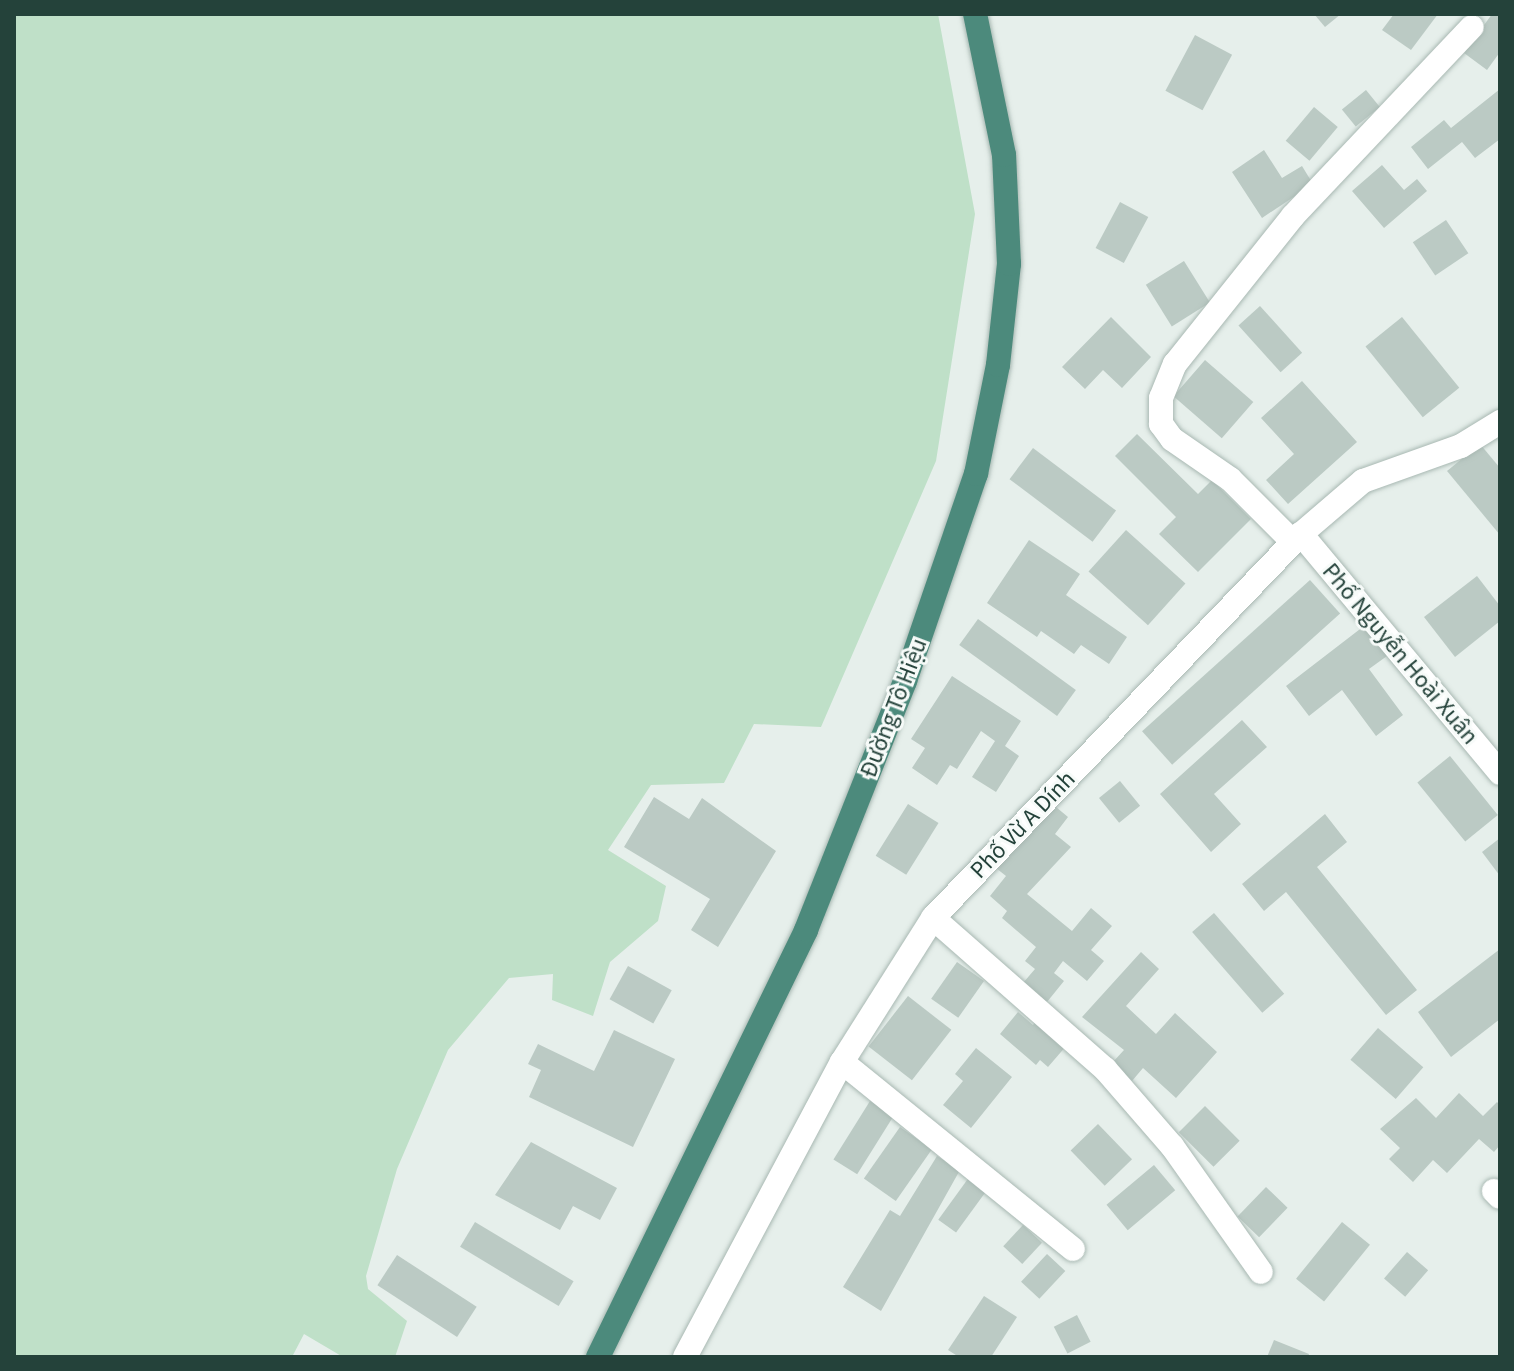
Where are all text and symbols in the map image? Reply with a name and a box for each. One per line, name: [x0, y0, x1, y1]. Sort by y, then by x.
street label: Phố Nguyễn Hoài Xuân: [1316, 558, 1484, 750]
street label: Đường Tô Hiệu: [854, 634, 934, 782]
street label: Phố Vừ A Dính: [964, 765, 1082, 885]

